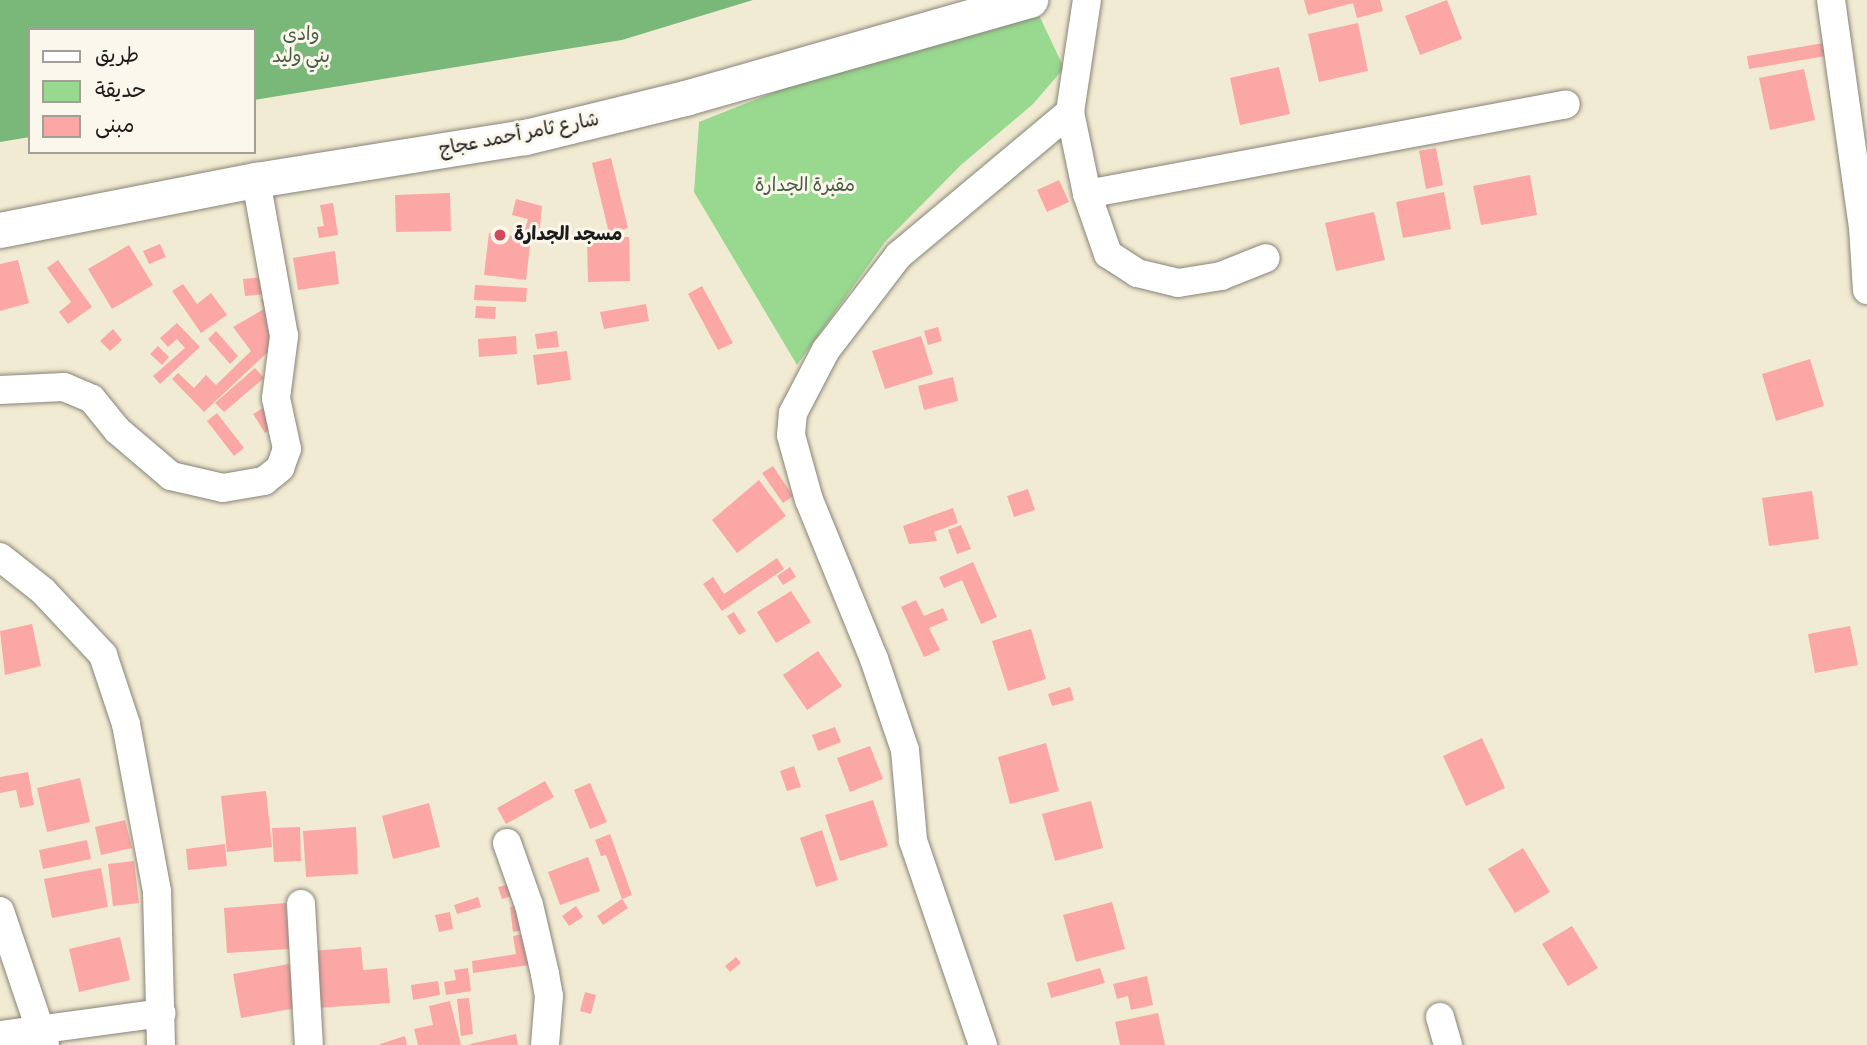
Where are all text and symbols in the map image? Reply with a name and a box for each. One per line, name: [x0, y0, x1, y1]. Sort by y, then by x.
park label: وادي بني وليد: [272, 24, 330, 68]
legend: [28, 28, 256, 154]
text: طريق: [95, 42, 139, 69]
text: حديقة: [95, 77, 146, 104]
street label: شارع ثامر أحمد عجاج: [437, 108, 601, 162]
text: مبنى: [95, 112, 134, 139]
park label: مقبرة الجدارة: [755, 175, 855, 197]
place label: مسجد الجدارة: [514, 224, 622, 246]
marker: مسجد الجدارة: [492, 227, 508, 243]

